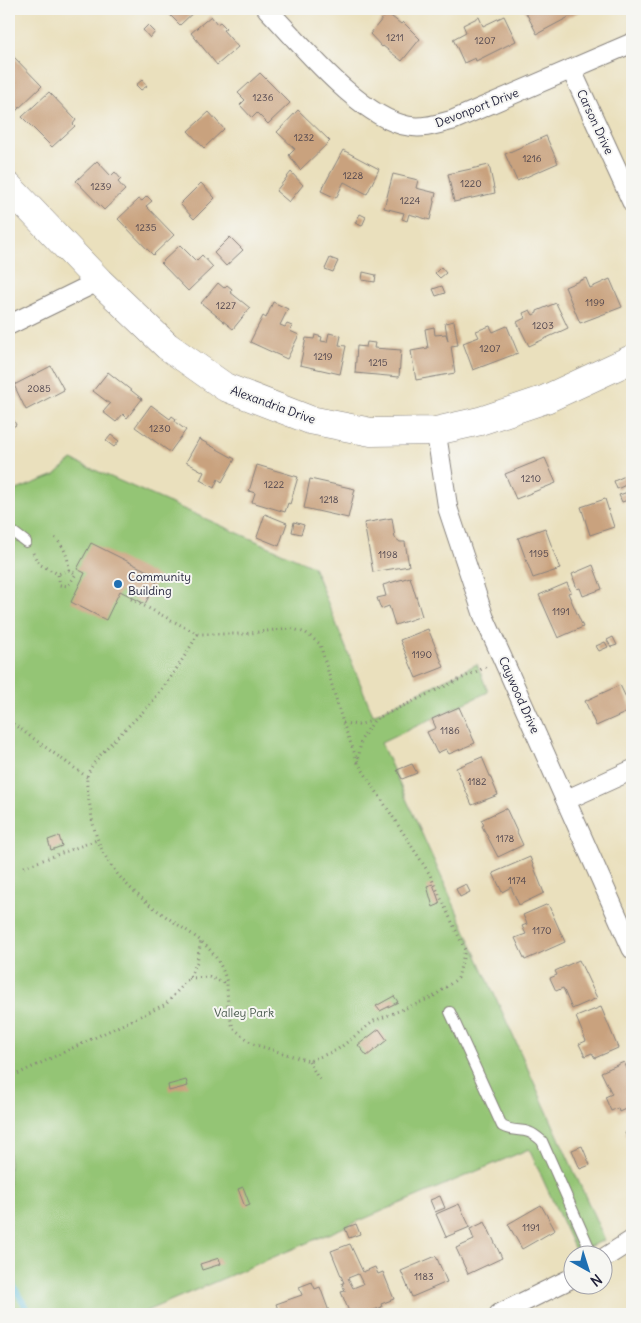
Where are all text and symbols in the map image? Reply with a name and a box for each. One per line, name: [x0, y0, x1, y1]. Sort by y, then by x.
house number: 1211: [386, 31, 404, 44]
house number: 1207: [475, 34, 495, 47]
street label: Devonport Drive: [433, 85, 521, 130]
street label: Carson Drive: [574, 87, 617, 157]
house number: 1236: [253, 91, 274, 104]
house number: 1232: [294, 131, 315, 144]
house number: 1216: [522, 152, 542, 165]
house number: 1228: [343, 169, 364, 182]
house number: 1220: [460, 177, 482, 190]
house number: 1239: [91, 180, 112, 193]
house number: 1224: [400, 194, 420, 207]
house number: 1235: [136, 221, 157, 234]
house number: 1199: [585, 296, 605, 309]
house number: 1227: [216, 299, 236, 312]
house number: 1203: [532, 319, 554, 332]
house number: 1207: [480, 342, 500, 355]
house number: 1219: [313, 350, 333, 363]
house number: 1215: [368, 356, 388, 369]
house number: 2085: [27, 382, 51, 395]
street label: Alexandria Drive: [229, 382, 318, 427]
house number: 1230: [149, 422, 171, 435]
house number: 1210: [521, 472, 541, 485]
house number: 1222: [264, 478, 285, 491]
house number: 1218: [319, 493, 339, 506]
house number: 1195: [529, 547, 549, 560]
house number: 1198: [378, 548, 398, 561]
place label: Community Building: [128, 569, 191, 598]
marker: Community Building: [112, 578, 124, 590]
house number: 1191: [552, 605, 570, 618]
house number: 1190: [412, 648, 432, 661]
street label: Caywood Drive: [496, 654, 543, 736]
house number: 1186: [440, 724, 460, 737]
house number: 1182: [467, 775, 487, 788]
house number: 1178: [496, 832, 515, 845]
house number: 1174: [508, 874, 526, 887]
house number: 1170: [532, 924, 552, 937]
park label: Valley Park: [214, 1005, 274, 1020]
house number: 1191: [522, 1221, 540, 1234]
north arrow: [564, 1246, 614, 1296]
house number: 1183: [414, 1270, 434, 1283]
text: N: [587, 1270, 606, 1290]

